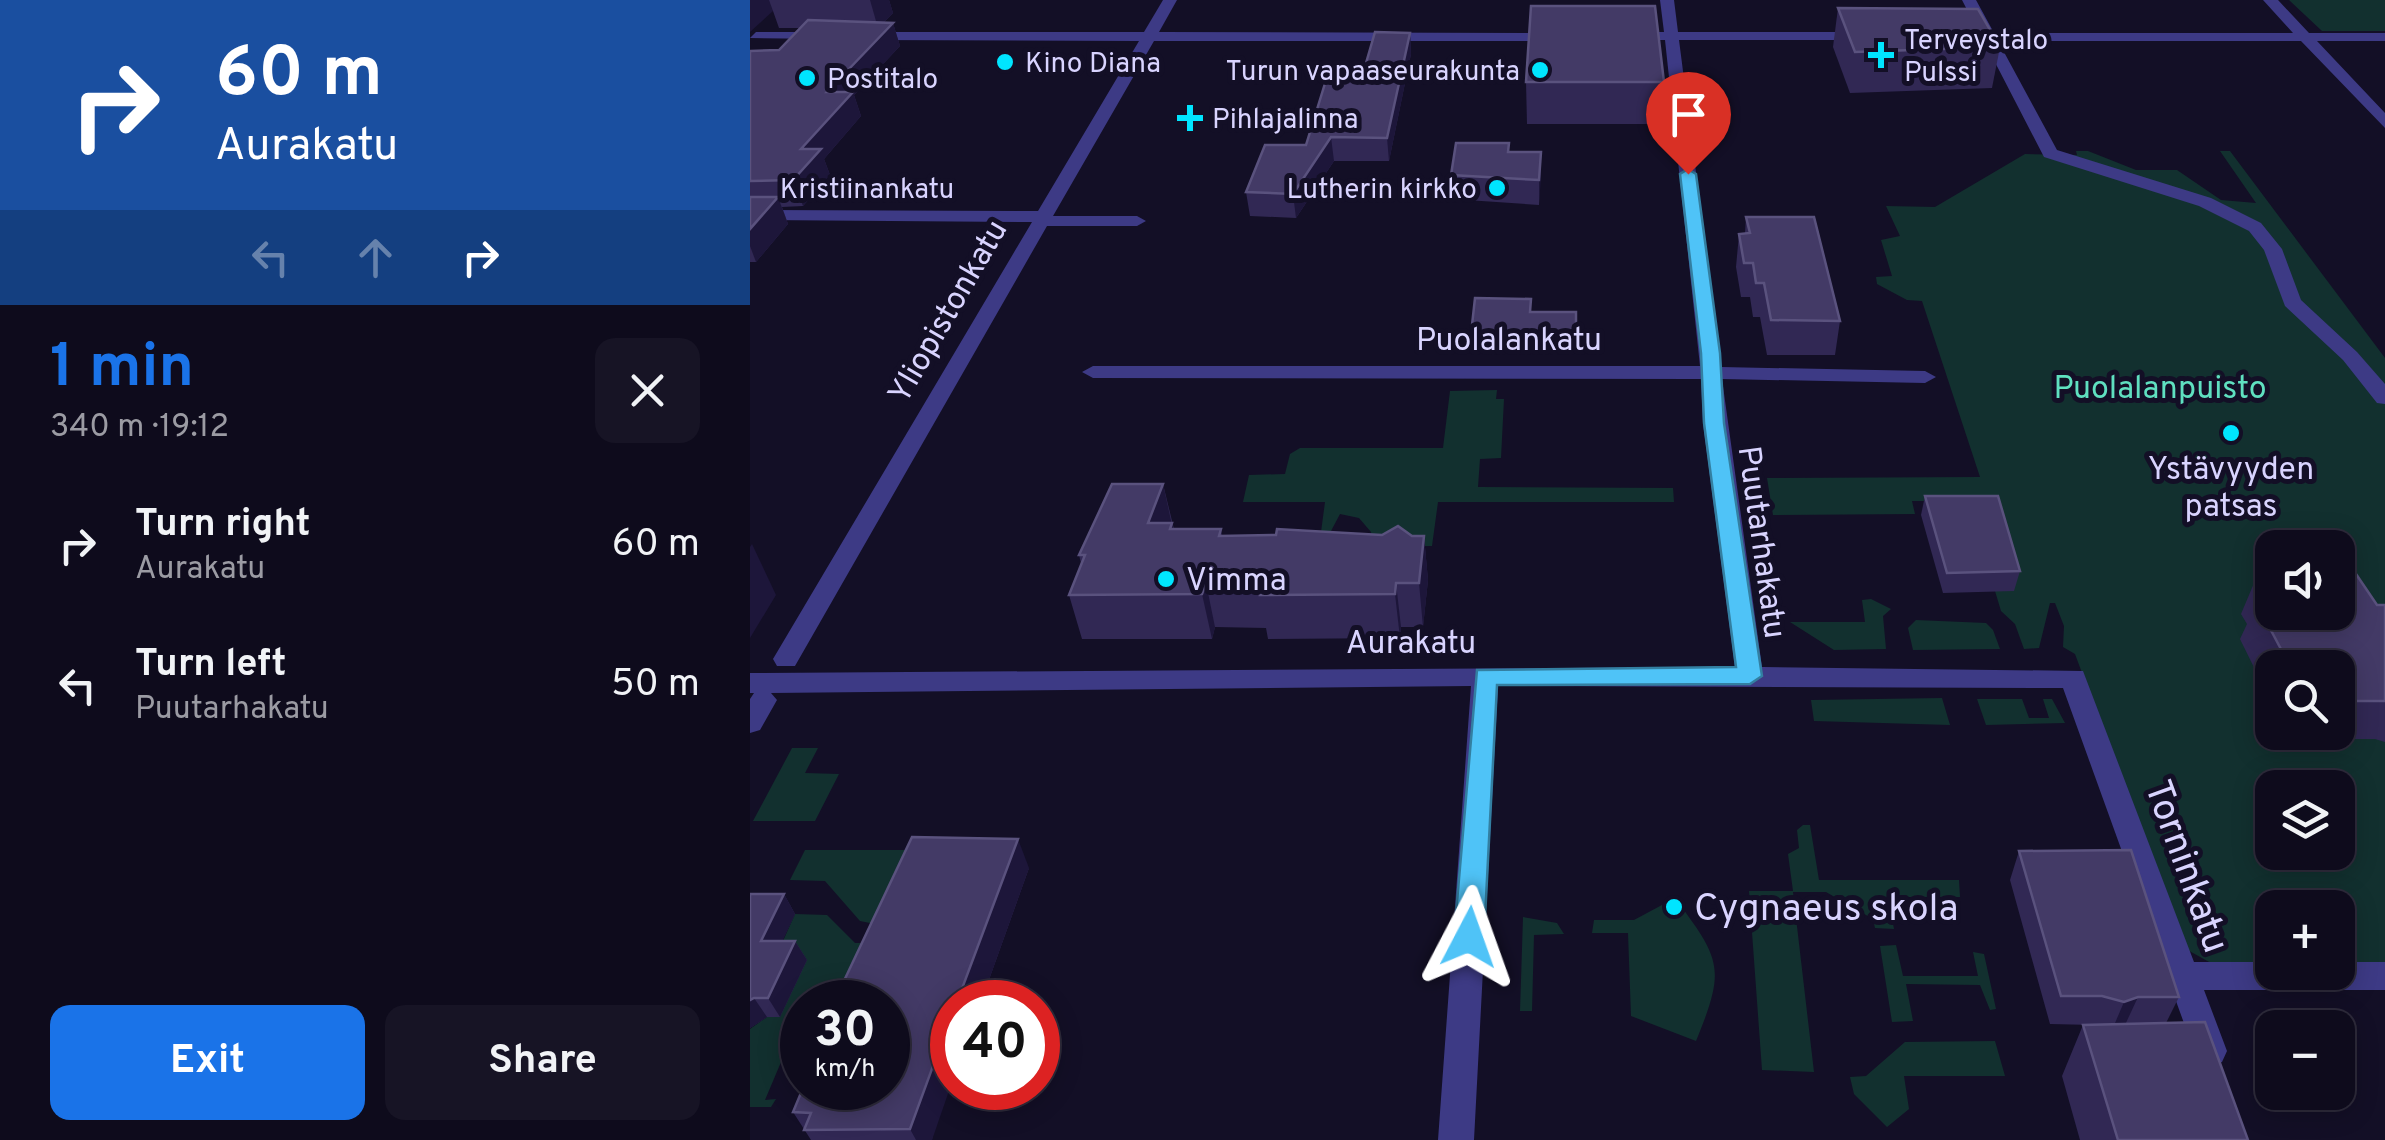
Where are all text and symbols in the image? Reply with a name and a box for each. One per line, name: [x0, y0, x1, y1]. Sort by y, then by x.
place label: Terveystalo Pulssi: [1904, 24, 2048, 92]
text: 60 m: [215, 32, 383, 121]
icon: right: [50, 40, 180, 170]
marker: Terveystalo Pulssi: [1868, 42, 1894, 68]
place label: Kino Diana: [1025, 47, 1161, 83]
marker: Kino Diana: [994, 51, 1016, 73]
place label: Turun vapaaseurakunta: [1226, 55, 1520, 91]
marker: Turun vapaaseurakunta: [1529, 59, 1551, 81]
place label: Postitalo: [827, 63, 938, 99]
marker: Postitalo: [796, 67, 818, 89]
pin: [1646, 72, 1731, 175]
icon: arrive: [1661, 87, 1716, 142]
place label: Pihlajalinna: [1212, 103, 1358, 139]
marker: Pihlajalinna: [1177, 105, 1203, 131]
text: Aurakatu: [215, 119, 398, 176]
street label: Kristiinankatu: [780, 173, 954, 209]
place label: Lutherin kirkko: [1287, 173, 1477, 209]
marker: Lutherin kirkko: [1486, 177, 1508, 199]
street label: Yliopistonkatu: [881, 214, 1018, 411]
icon: left: [243, 230, 298, 285]
icon: ahead: [348, 230, 403, 285]
icon: right: [453, 230, 508, 285]
street label: Puolalankatu: [1416, 322, 1602, 362]
text: 1 min: [50, 332, 194, 408]
button: close: [595, 338, 700, 443]
park label: Puolalanpuisto: [2053, 370, 2267, 410]
text: 340 m · 19:12: [50, 408, 229, 448]
marker: Ystävyyden patsas: [2220, 422, 2242, 444]
street label: Puutarhakatu: [1727, 444, 1793, 641]
place label: Ystävyyden patsas: [2148, 451, 2314, 528]
text: Turn right: [135, 501, 310, 550]
icon: right: [50, 518, 105, 573]
text: 60 m: [612, 521, 700, 570]
map controls: [2255, 530, 2355, 1110]
button: sound: [2255, 530, 2355, 630]
text: Aurakatu: [135, 550, 265, 590]
place label: Vimma: [1186, 562, 1287, 602]
marker: Vimma: [1155, 568, 1177, 590]
street label: Aurakatu: [1346, 625, 1476, 665]
text: Turn left: [135, 641, 287, 690]
button: search: [2255, 650, 2355, 750]
icon: left: [50, 658, 105, 713]
text: 50 m: [611, 661, 700, 710]
text: Puutarhakatu: [135, 690, 329, 730]
button: layers: [2255, 770, 2355, 870]
street label: Torninkatu: [2131, 774, 2239, 960]
position arrow: [1417, 885, 1521, 989]
place label: Cygnaeus skola: [1694, 886, 1959, 935]
button: +: [2255, 890, 2355, 990]
marker: Cygnaeus skola: [1663, 896, 1685, 918]
speed limit sign: 40: [930, 980, 1060, 1110]
text: 30: [814, 1001, 876, 1064]
button: Exit: [50, 1005, 365, 1120]
button: Share: [385, 1005, 700, 1120]
button: −: [2255, 1010, 2355, 1110]
text: km/h: [815, 1054, 875, 1086]

